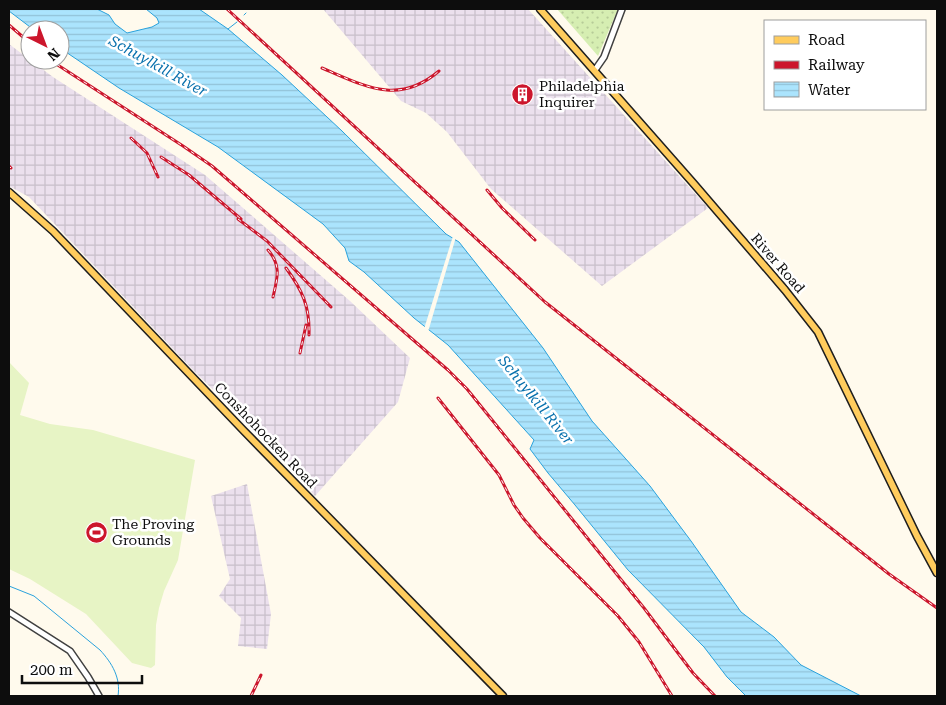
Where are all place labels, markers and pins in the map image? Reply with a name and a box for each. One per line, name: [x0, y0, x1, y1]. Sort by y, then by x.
place label: Philadelphia Inquirer: [539, 78, 625, 110]
building icon: Philadelphia Inquirer: [511, 82, 535, 106]
place label: The Proving Grounds: [112, 516, 194, 548]
sports icon: The Proving Grounds: [84, 520, 108, 544]

